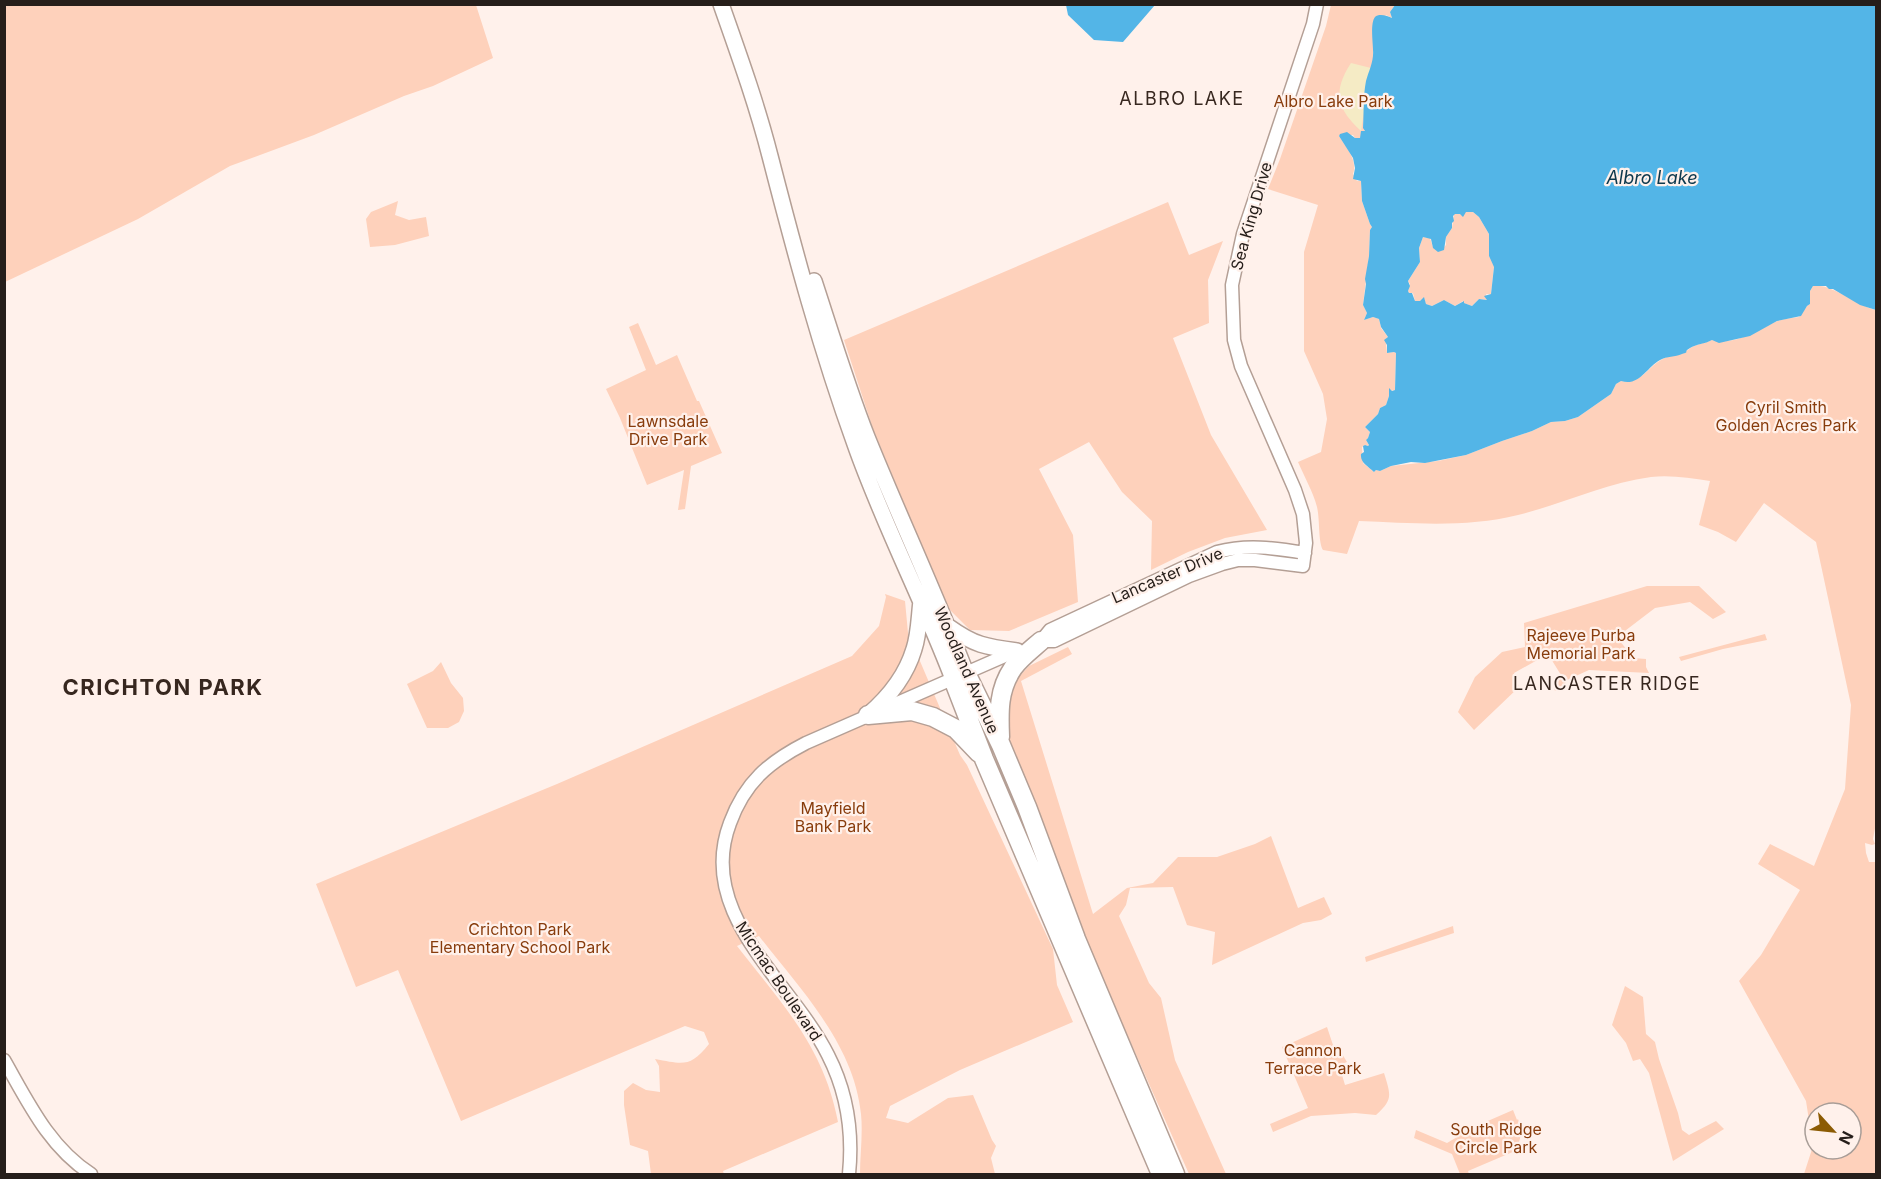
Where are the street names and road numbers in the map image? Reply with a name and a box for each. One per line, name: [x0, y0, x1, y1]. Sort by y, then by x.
street label: Sea King Drive: [1226, 160, 1276, 272]
street label: Lancaster Drive: [1108, 543, 1226, 607]
street label: Woodland Avenue: [930, 603, 1004, 737]
street label: Micmac Boulevard: [732, 917, 826, 1045]

